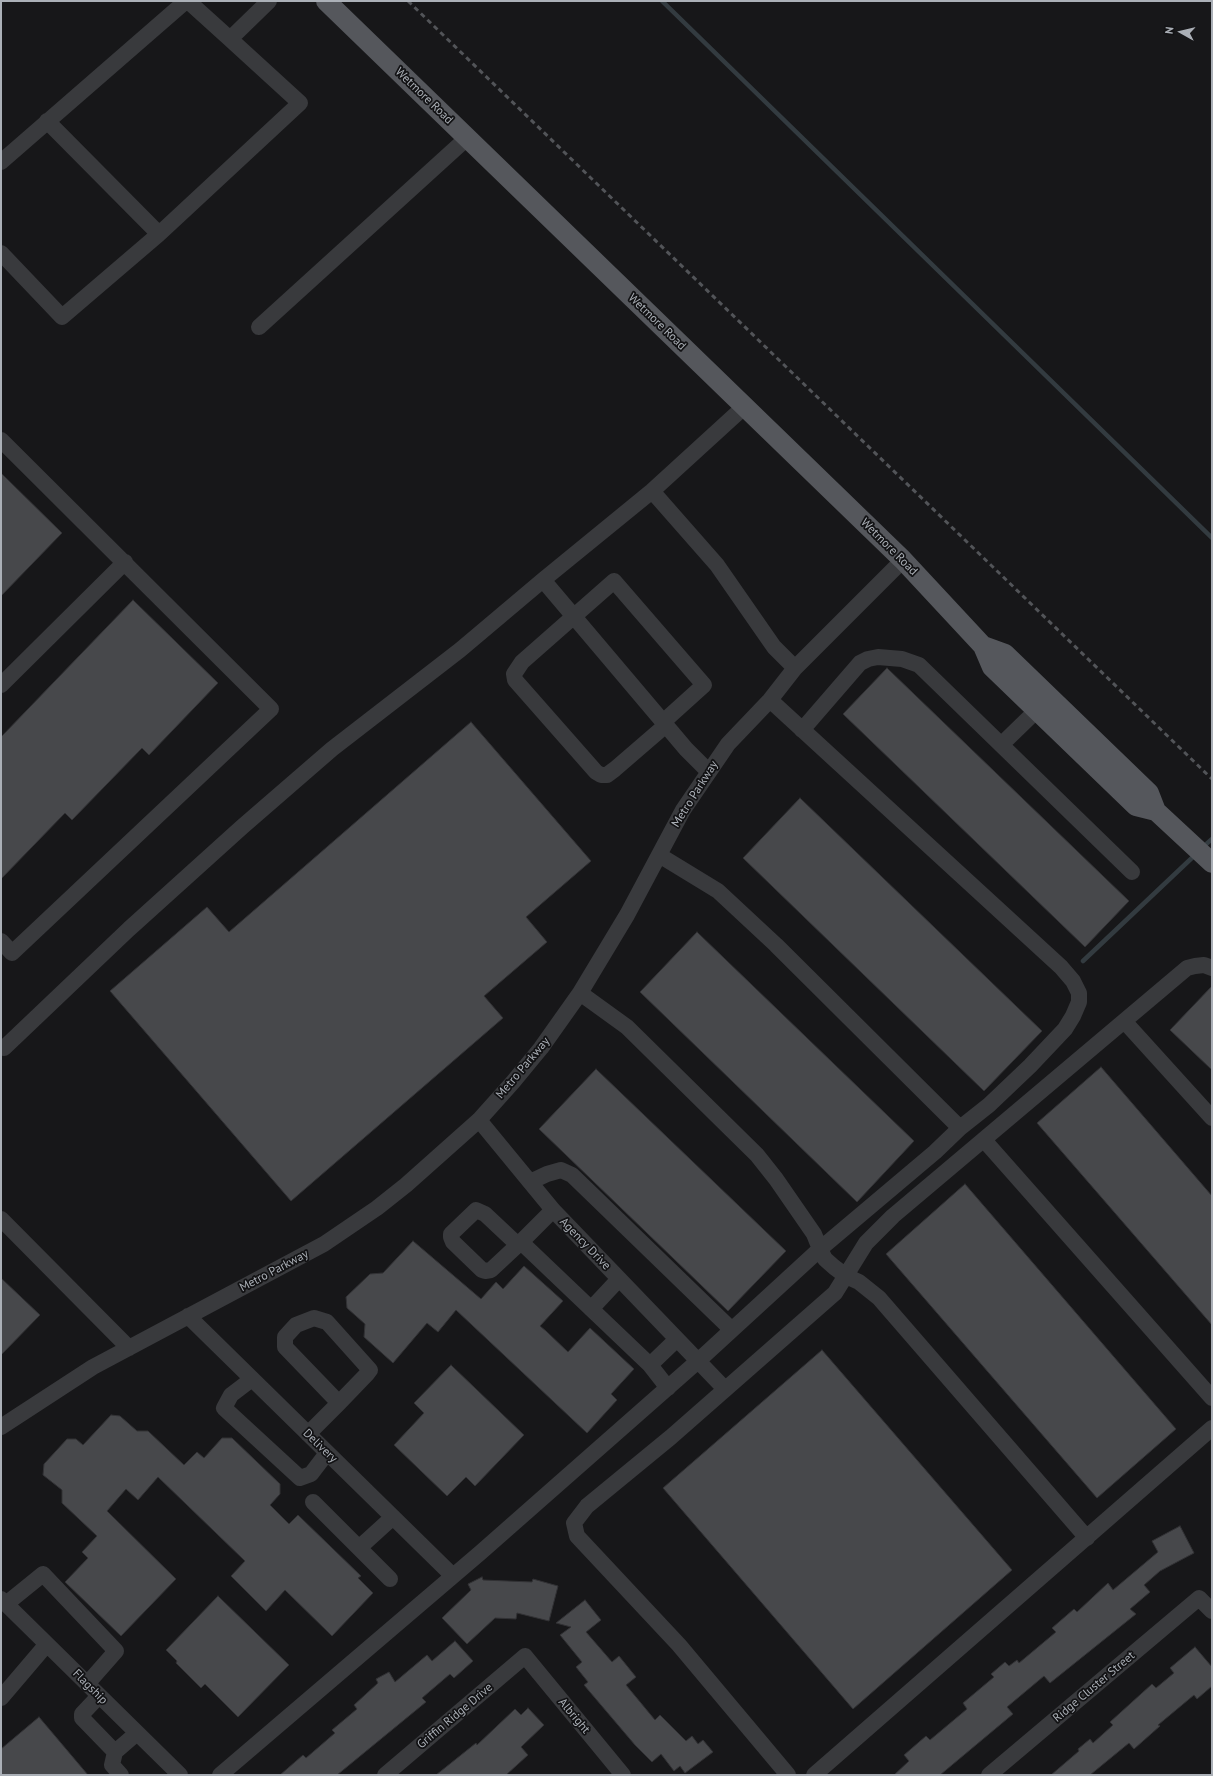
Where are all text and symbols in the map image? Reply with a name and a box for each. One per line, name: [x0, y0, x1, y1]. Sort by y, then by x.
north arrow: [1161, 12, 1201, 52]
text: N: [1162, 26, 1177, 35]
street label: Wetmore Road: [392, 65, 456, 127]
street label: Wetmore Road: [625, 291, 689, 353]
street label: Wetmore Road: [858, 516, 920, 578]
street label: Metro Parkway: [669, 758, 721, 830]
street label: Metro Parkway: [493, 1034, 553, 1102]
street label: Agency Drive: [557, 1215, 613, 1273]
street label: Metro Parkway: [237, 1247, 311, 1295]
street label: Delivery: [300, 1426, 340, 1466]
street label: Ridge Cluster Street: [1050, 1649, 1138, 1725]
street label: Flagship: [70, 1667, 110, 1707]
street label: Griffin Ridge Drive: [414, 1680, 496, 1752]
street label: Albright: [555, 1696, 593, 1736]

